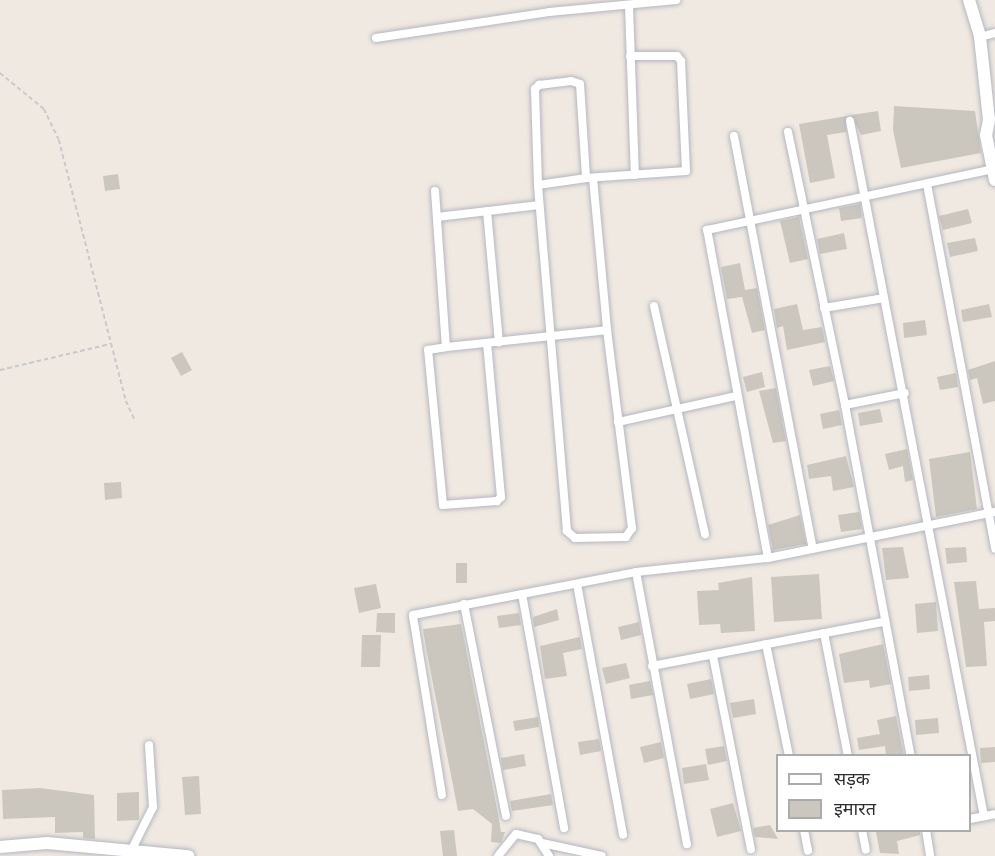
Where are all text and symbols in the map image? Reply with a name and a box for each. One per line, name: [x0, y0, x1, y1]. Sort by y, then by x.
legend: [776, 754, 971, 832]
text: सड़क: [834, 767, 870, 790]
text: इमारत: [834, 797, 876, 820]

